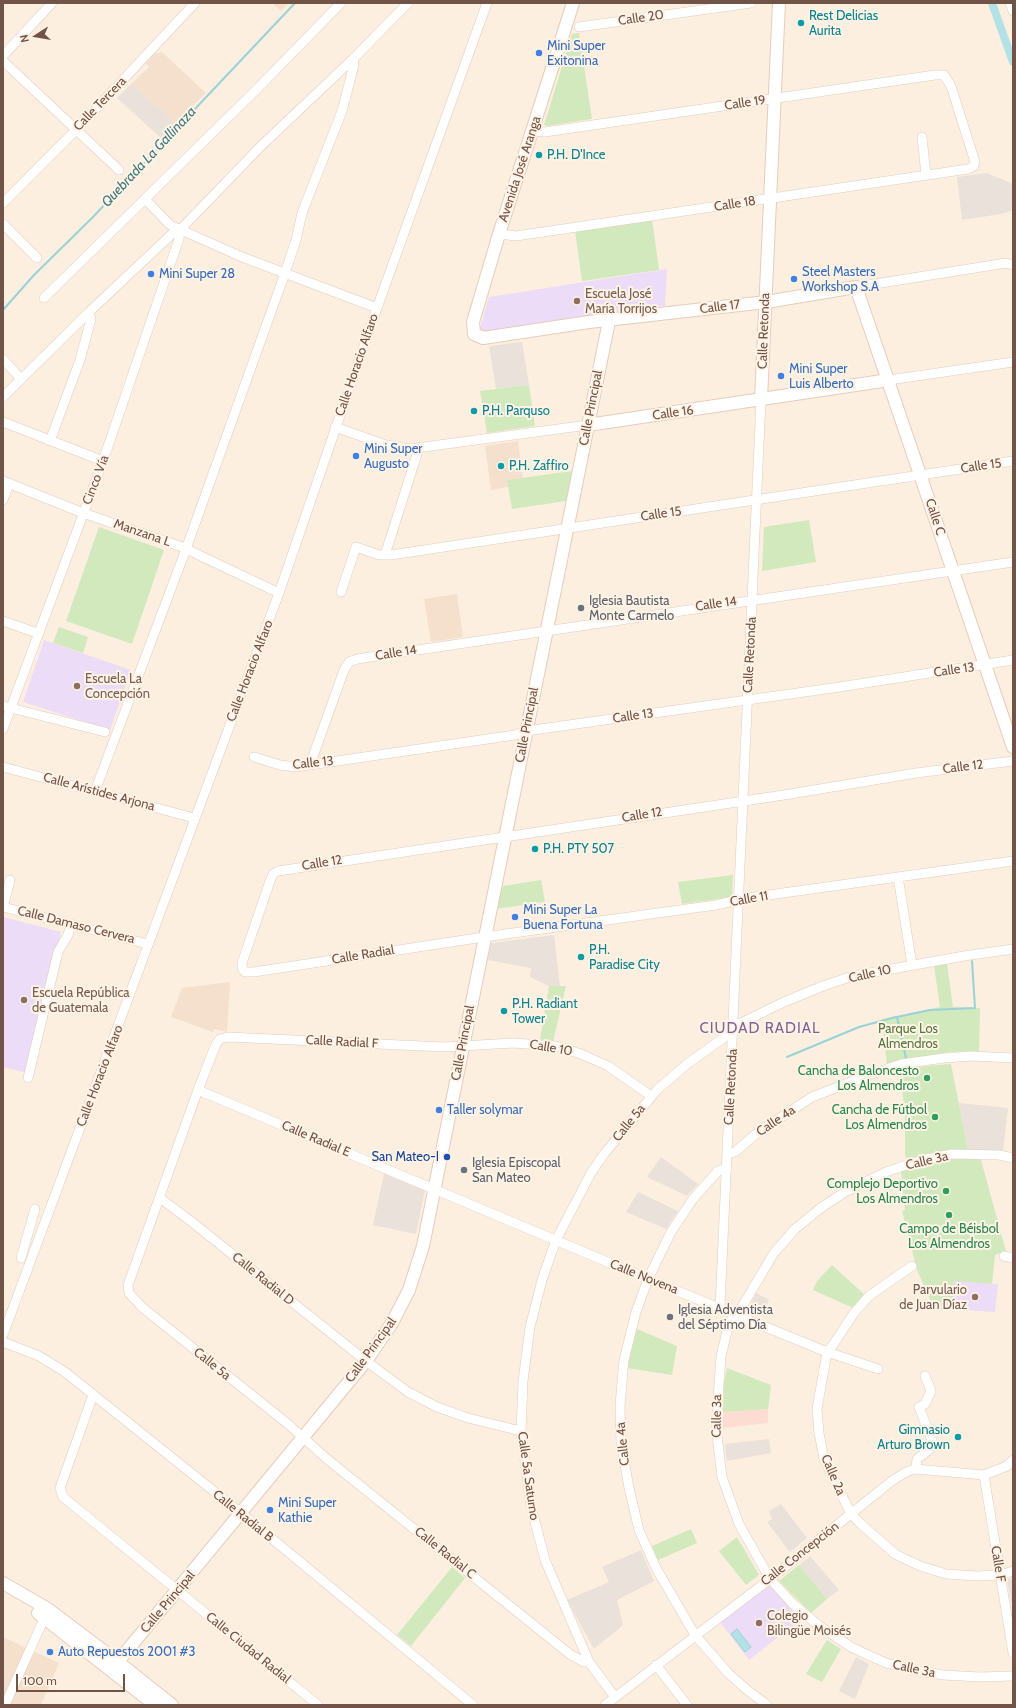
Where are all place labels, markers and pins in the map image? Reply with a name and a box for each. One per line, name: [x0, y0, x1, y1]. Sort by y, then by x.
place label: Rest Delicias Aurita: [809, 8, 878, 39]
marker: Rest Delicias Aurita: [796, 18, 806, 28]
place label: Mini Super Exitonina: [547, 38, 605, 69]
marker: Mini Super Exitonina: [534, 48, 544, 58]
place label: P.H. D'Ince: [547, 147, 606, 163]
marker: P.H. D'Ince: [534, 150, 544, 160]
place label: Steel Masters Workshop S.A: [802, 264, 879, 295]
place label: Mini Super 28: [159, 266, 235, 282]
marker: Mini Super 28: [146, 269, 156, 279]
marker: Steel Masters Workshop S.A: [789, 274, 799, 284]
place label: Escuela José María Torrijos: [585, 286, 657, 317]
marker: Escuela José María Torrijos: [572, 296, 582, 306]
place label: Mini Super Luis Alberto: [789, 361, 854, 392]
marker: Mini Super Luis Alberto: [776, 371, 786, 381]
place label: P.H. Parquso: [482, 403, 550, 419]
marker: P.H. Parquso: [469, 406, 479, 416]
place label: Mini Super Augusto: [364, 441, 422, 472]
marker: Mini Super Augusto: [351, 451, 361, 461]
place label: P.H. Zaffiro: [509, 458, 569, 474]
marker: P.H. Zaffiro: [496, 461, 506, 471]
place label: Iglesia Bautista Monte Carmelo: [589, 593, 674, 624]
marker: Iglesia Bautista Monte Carmelo: [576, 603, 586, 613]
place label: Escuela La Concepción: [85, 671, 150, 702]
marker: Escuela La Concepción: [72, 681, 82, 691]
place label: P.H. PTY 507: [543, 841, 614, 857]
marker: P.H. PTY 507: [530, 844, 540, 854]
place label: Mini Super La Buena Fortuna: [523, 902, 603, 933]
marker: Mini Super La Buena Fortuna: [510, 912, 520, 922]
place label: P.H. Paradise City: [589, 942, 660, 973]
marker: P.H. Paradise City: [576, 952, 586, 962]
place label: Escuela República de Guatemala: [32, 985, 130, 1016]
marker: Escuela República de Guatemala: [19, 995, 29, 1005]
place label: P.H. Radiant Tower: [512, 996, 578, 1027]
marker: P.H. Radiant Tower: [499, 1006, 509, 1016]
place label: Cancha de Baloncesto Los Almendros: [798, 1063, 919, 1094]
marker: Cancha de Baloncesto Los Almendros: [922, 1073, 932, 1083]
place label: Taller solymar: [447, 1102, 523, 1118]
place label: Cancha de Fútbol Los Almendros: [832, 1102, 927, 1133]
marker: Taller solymar: [434, 1105, 444, 1115]
marker: Cancha de Fútbol Los Almendros: [930, 1112, 940, 1122]
place label: San Mateo-I: [371, 1149, 439, 1165]
marker: San Mateo-I: [442, 1152, 452, 1162]
place label: Iglesia Episcopal San Mateo: [472, 1155, 561, 1186]
marker: Iglesia Episcopal San Mateo: [459, 1165, 469, 1175]
place label: Complejo Deportivo Los Almendros: [827, 1176, 938, 1207]
marker: Complejo Deportivo Los Almendros: [941, 1186, 951, 1196]
marker: Campo de Béisbol Los Almendros: [944, 1210, 954, 1220]
place label: Campo de Béisbol Los Almendros: [899, 1221, 999, 1252]
place label: Parvulario de Juan Díaz: [899, 1282, 967, 1313]
marker: Parvulario de Juan Díaz: [970, 1292, 980, 1302]
place label: Iglesia Adventista del Séptimo Día: [678, 1302, 773, 1333]
marker: Iglesia Adventista del Séptimo Día: [665, 1312, 675, 1322]
place label: Gimnasio Arturo Brown: [877, 1422, 950, 1453]
marker: Gimnasio Arturo Brown: [953, 1432, 963, 1442]
place label: Mini Super Kathie: [278, 1495, 336, 1526]
marker: Mini Super Kathie: [265, 1505, 275, 1515]
place label: Colegio Bilingüe Moisés: [767, 1608, 851, 1639]
marker: Colegio Bilingüe Moisés: [754, 1618, 764, 1628]
place label: Auto Repuestos 2001 #3: [58, 1644, 196, 1660]
marker: Auto Repuestos 2001 #3: [45, 1647, 55, 1657]

